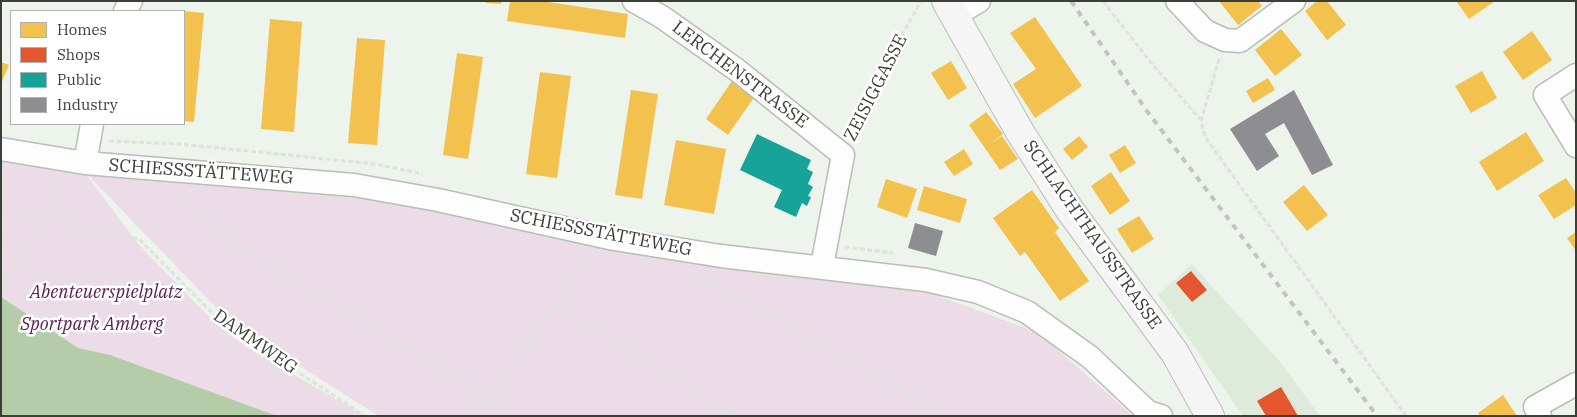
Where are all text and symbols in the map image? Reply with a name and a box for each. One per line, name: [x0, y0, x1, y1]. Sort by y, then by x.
legend: [10, 10, 185, 125]
street label: LERCHENSTRASSE: [668, 17, 812, 133]
text: Homes: [57, 20, 107, 39]
street label: ZEISIGGASSE: [840, 31, 912, 145]
text: Shops: [57, 45, 100, 64]
text: Public: [57, 70, 102, 89]
text: Industry: [57, 95, 118, 114]
street label: SCHLACHTHAUSSTRASSE: [1018, 136, 1166, 334]
street label: SCHIESSSTÄTTEWEG: [108, 155, 294, 189]
street label: SCHIESSSTÄTTEWEG: [508, 205, 694, 261]
park label: Abenteuerspielplatz: [30, 282, 182, 304]
street label: DAMMWEG: [209, 305, 301, 379]
park label: Sportpark Amberg: [20, 314, 164, 336]

